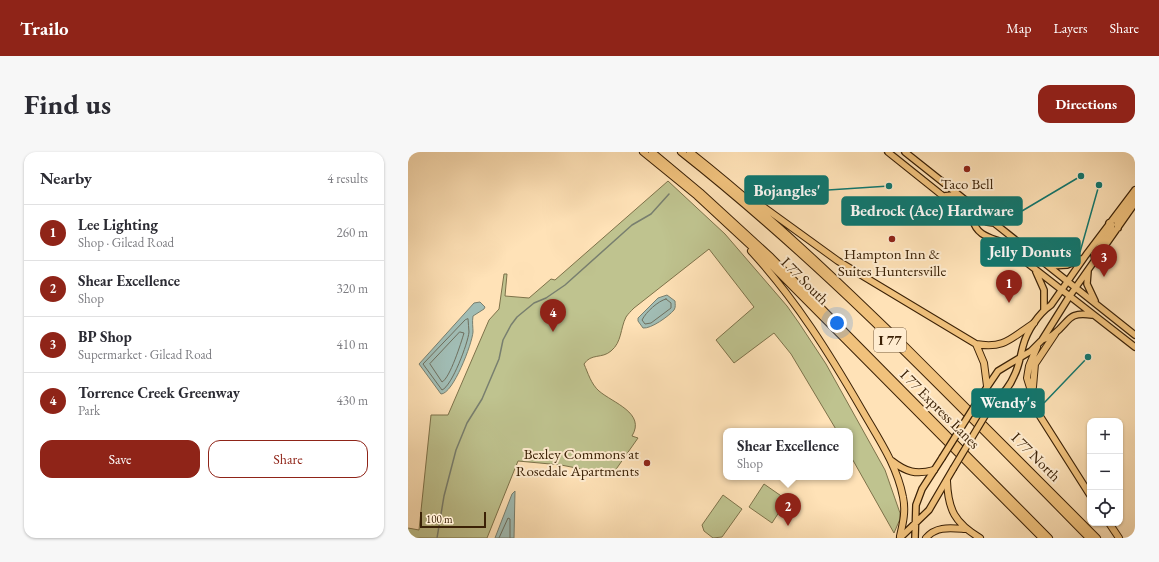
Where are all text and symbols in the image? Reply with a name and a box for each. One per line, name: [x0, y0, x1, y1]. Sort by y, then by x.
text: Trailo: [20, 16, 69, 41]
text: Map: [1006, 19, 1031, 37]
text: Layers: [1053, 19, 1088, 37]
text: Share: [1110, 19, 1139, 37]
button: Directions: [1038, 85, 1135, 123]
text: Find us: [24, 86, 111, 122]
marker: Taco Bell: [962, 164, 972, 174]
text: Nearby: [40, 167, 92, 189]
text: 4 results: [327, 170, 368, 187]
place label: Taco Bell: [941, 174, 994, 193]
callout: Bojangles': [745, 176, 828, 204]
text: Bojangles': [754, 180, 820, 201]
callout: Bedrock (Ace) Hardware: [842, 197, 1022, 225]
text: Bedrock (Ace) Hardware: [850, 200, 1014, 221]
text: Lee Lighting: [78, 215, 158, 234]
text: 1: [50, 224, 56, 241]
text: 260 m: [337, 224, 368, 241]
text: Shop · Gilead Road: [78, 234, 174, 251]
marker: Hampton Inn & Suites Huntersville: [887, 234, 897, 244]
callout: Jelly Donuts: [981, 238, 1080, 266]
text: Jelly Donuts: [987, 241, 1072, 262]
place label: Hampton Inn & Suites Huntersville: [838, 244, 946, 280]
pin: 3: [1091, 244, 1117, 277]
street label: I 77 South: [777, 253, 834, 309]
pin: 1: [996, 270, 1022, 303]
text: Shear Excellence: [78, 271, 180, 290]
text: 2: [50, 280, 56, 297]
text: 320 m: [337, 280, 368, 297]
text: Shop: [78, 290, 104, 307]
pin: 4: [540, 299, 566, 332]
your location: [827, 313, 847, 333]
text: BP Shop: [78, 327, 132, 346]
road number: I 77: [874, 328, 906, 352]
text: 3: [50, 336, 56, 353]
text: 410 m: [337, 336, 368, 353]
text: Supermarket · Gilead Road: [78, 346, 212, 363]
street label: I 77 Express Lanes: [896, 365, 984, 453]
text: Torrence Creek Greenway: [78, 383, 240, 402]
callout: Wendy's: [972, 389, 1044, 417]
text: 4: [50, 392, 56, 409]
text: 430 m: [337, 392, 368, 409]
text: Wendy's: [980, 392, 1036, 413]
text: Park: [78, 402, 100, 419]
map controls: [1087, 418, 1123, 526]
button: +: [1087, 418, 1123, 454]
popup: [723, 428, 853, 480]
street label: I 77 North: [1008, 428, 1065, 486]
text: Shear Excellence: [737, 436, 839, 455]
button: Save: [40, 440, 200, 478]
button: Share: [208, 440, 368, 478]
place label: Bexley Commons at Rosedale Apartments: [516, 444, 639, 480]
button: −: [1087, 454, 1123, 490]
text: Shop: [737, 455, 763, 472]
marker: Bexley Commons at Rosedale Apartments: [642, 458, 652, 468]
button: locate: [1087, 490, 1123, 526]
pin: 2: [775, 493, 801, 526]
scale bar: [420, 510, 486, 529]
text: 100 m: [426, 512, 453, 526]

